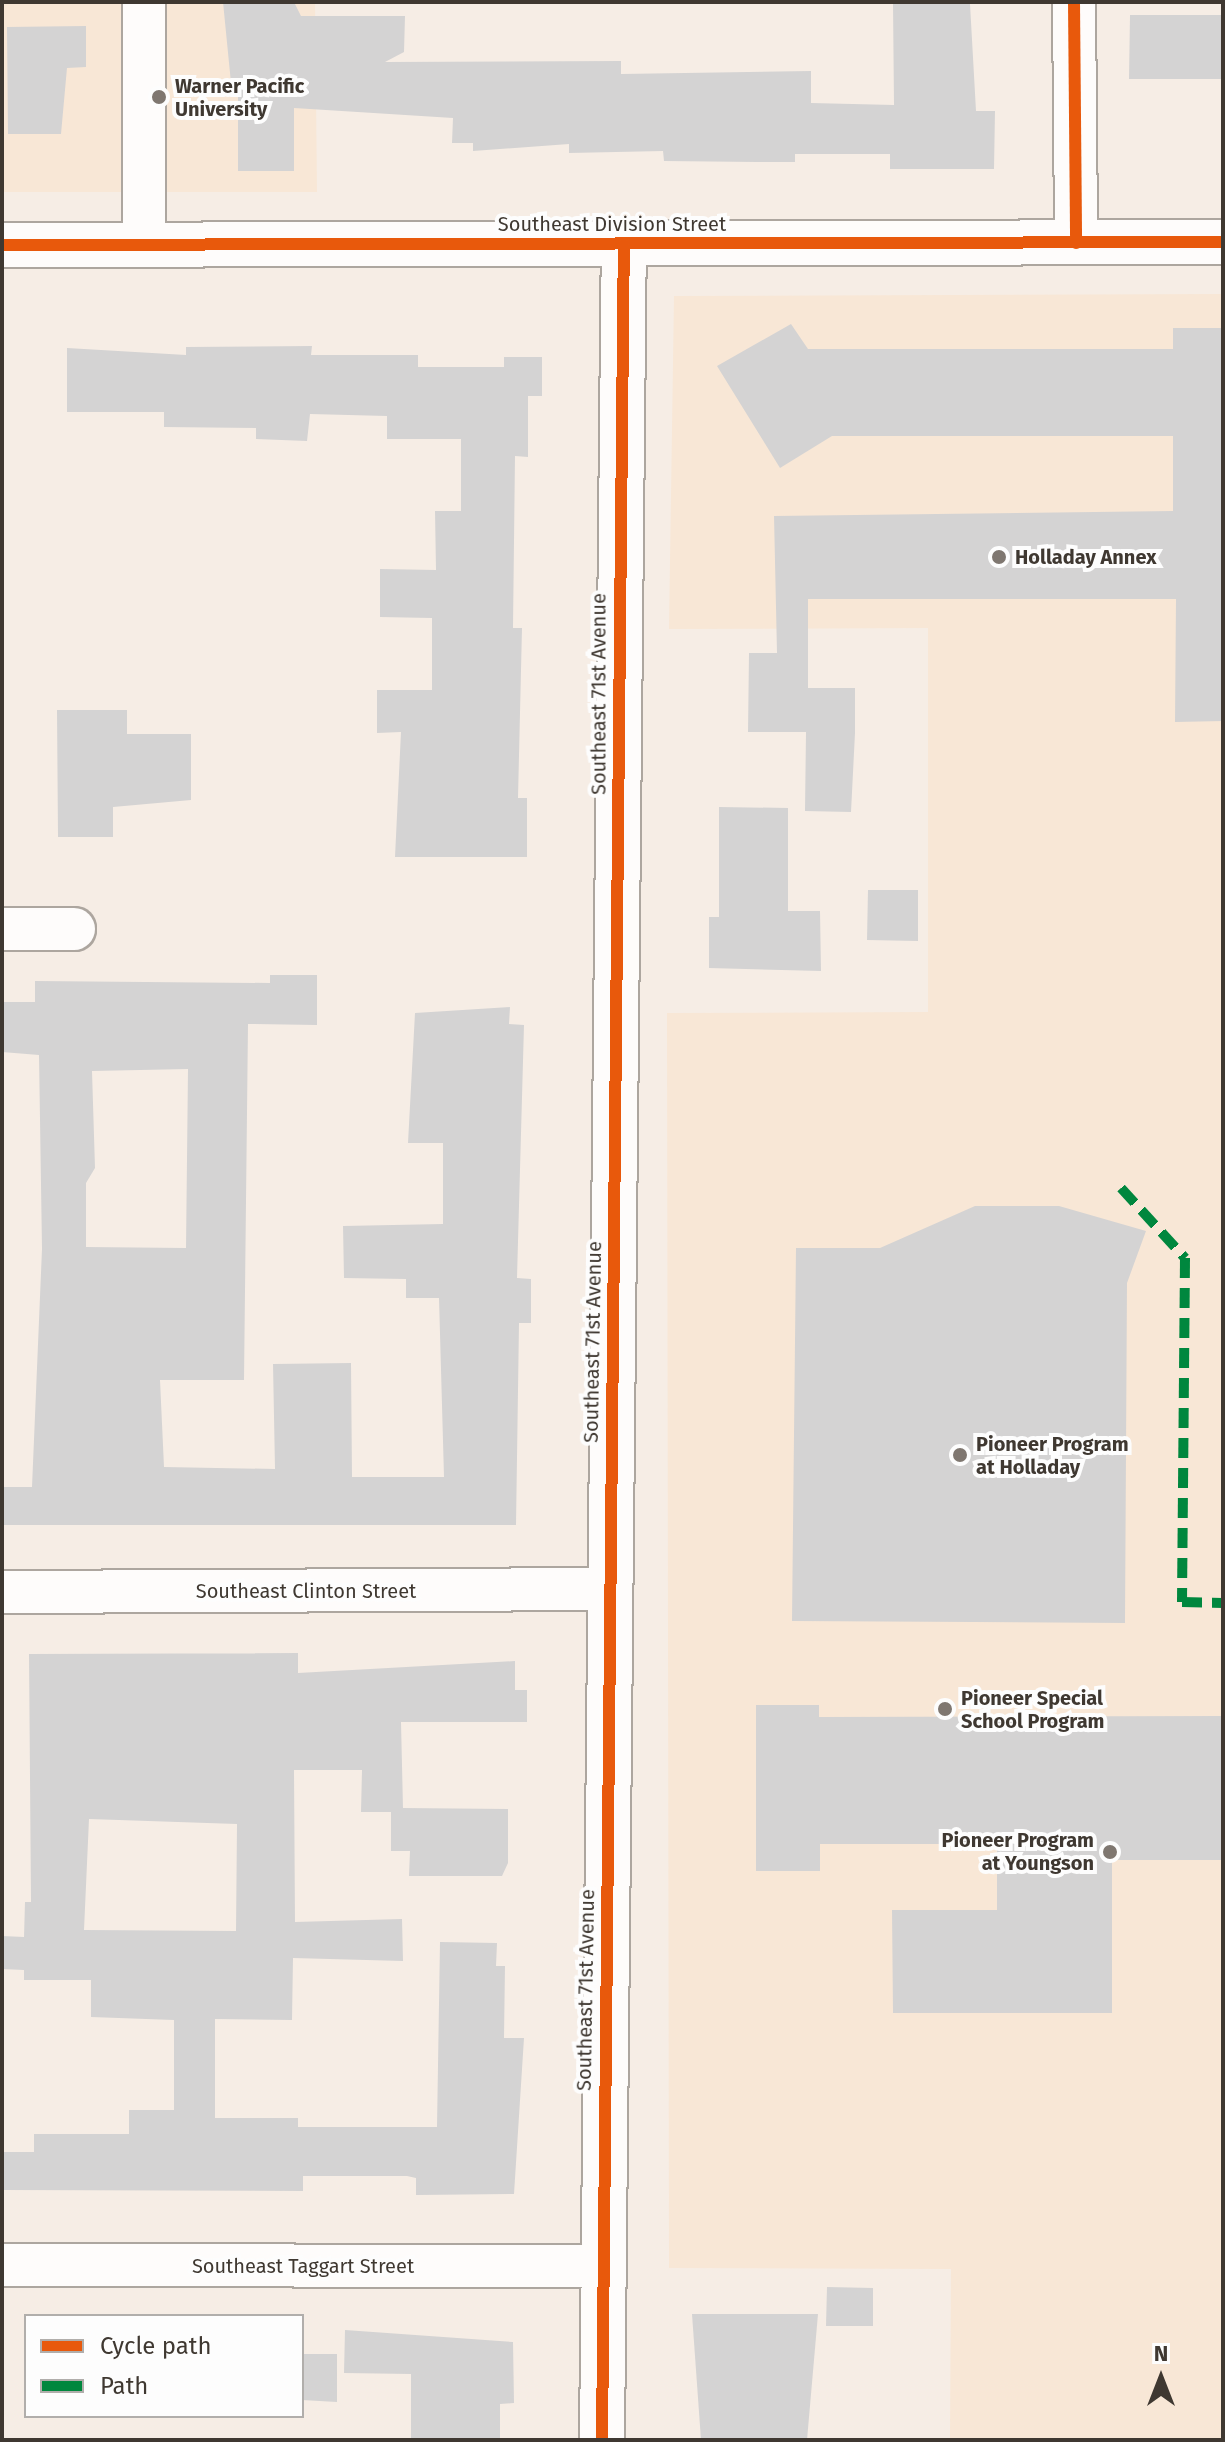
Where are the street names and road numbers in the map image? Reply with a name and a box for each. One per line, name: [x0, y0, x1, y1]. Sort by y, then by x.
street label: Southeast Division Street: [498, 212, 726, 236]
street label: Southeast 71st Avenue: [587, 593, 611, 795]
street label: Southeast 71st Avenue: [579, 1241, 607, 1443]
street label: Southeast Clinton Street: [196, 1579, 416, 1603]
street label: Southeast 71st Avenue: [572, 1889, 600, 2091]
street label: Southeast Taggart Street: [192, 2254, 414, 2278]

